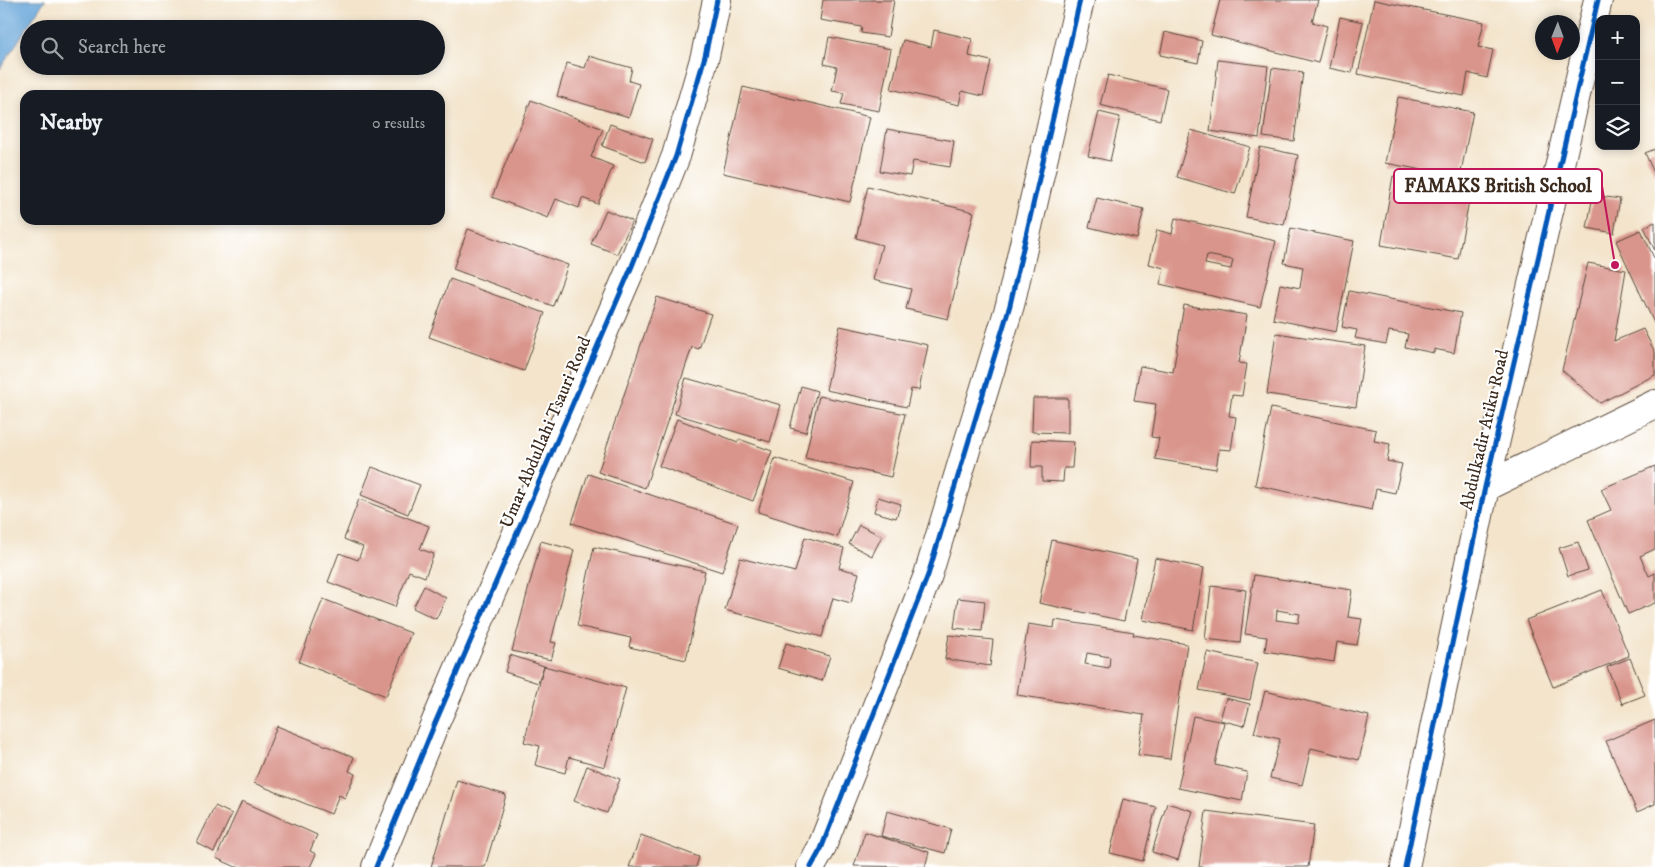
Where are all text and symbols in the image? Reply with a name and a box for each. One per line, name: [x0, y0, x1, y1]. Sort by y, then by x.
north arrow: [1535, 15, 1580, 60]
map controls: [1595, 15, 1640, 150]
button: +: [1595, 15, 1640, 60]
search box: [20, 20, 445, 75]
icon: search: [38, 34, 66, 62]
text: Search here: [78, 36, 166, 59]
button: −: [1595, 60, 1640, 105]
button: layers: [1595, 105, 1640, 150]
text: Nearby: [40, 110, 102, 136]
text: 0 results: [372, 113, 425, 133]
callout: FAMAKS British School: [1394, 169, 1602, 203]
text: FAMAKS British School: [1404, 175, 1592, 198]
street label: Umar Abdullahi Tsauri Road: [496, 333, 596, 532]
street label: Abdulkadir Atiku Road: [1456, 348, 1514, 513]

